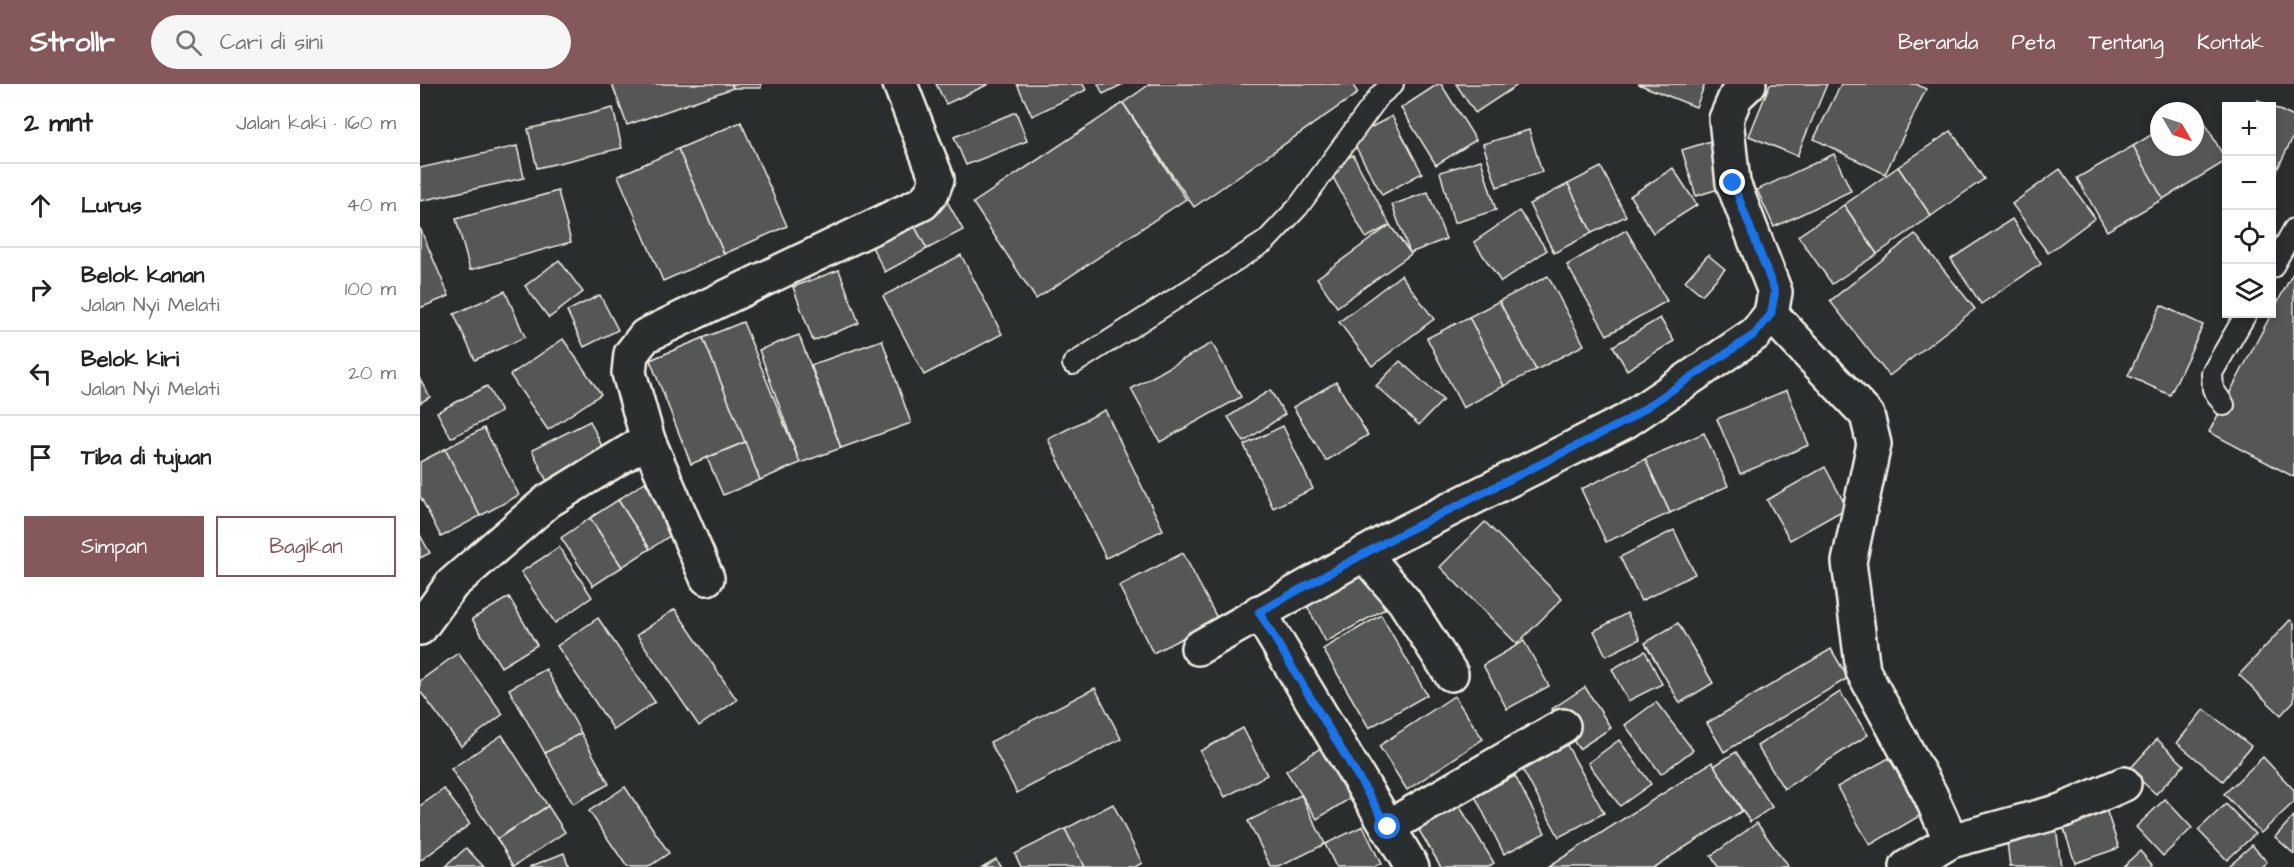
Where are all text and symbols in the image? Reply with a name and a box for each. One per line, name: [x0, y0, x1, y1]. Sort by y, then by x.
search box: [151, 15, 571, 69]
text: Strollr: [30, 23, 115, 62]
icon: search: [172, 26, 205, 59]
text: Cari di sini: [220, 27, 323, 58]
text: Beranda: [1898, 28, 1979, 57]
text: Peta: [2012, 28, 2055, 57]
text: Tentang: [2088, 28, 2164, 57]
text: Kontak: [2197, 28, 2264, 57]
north arrow: [2150, 102, 2204, 156]
map controls: [2222, 102, 2276, 318]
button: +: [2222, 102, 2276, 156]
text: 2 mnt: [24, 105, 93, 141]
text: Jalan kaki · 160 m: [236, 109, 396, 137]
button: −: [2222, 156, 2276, 210]
route end: [1719, 169, 1745, 195]
icon: ahead: [24, 189, 57, 222]
text: Lurus: [81, 190, 142, 221]
text: 40 m: [346, 191, 396, 219]
button: locate: [2222, 210, 2276, 264]
text: Belok kanan: [81, 260, 205, 291]
button: layers: [2222, 264, 2276, 318]
icon: right: [24, 273, 57, 306]
text: 100 m: [345, 275, 396, 303]
text: Jalan Nyi Melati: [81, 291, 219, 319]
text: Belok kiri: [81, 344, 179, 375]
icon: left: [24, 357, 57, 390]
text: 20 m: [348, 359, 396, 387]
text: Jalan Nyi Melati: [81, 375, 219, 403]
icon: arrive: [24, 441, 57, 474]
text: Tiba di tujuan: [81, 442, 211, 473]
button: Simpan: [24, 516, 204, 577]
button: Bagikan: [216, 516, 396, 577]
route start: [1374, 813, 1400, 839]

